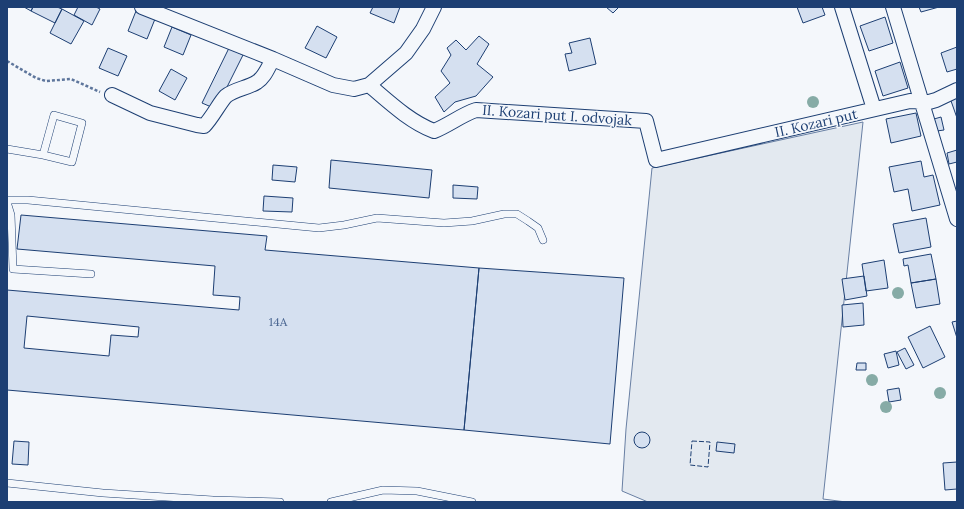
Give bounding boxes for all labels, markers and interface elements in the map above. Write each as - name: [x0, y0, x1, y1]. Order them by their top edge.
- street label: II. Kozari put I. odvojak: [482, 101, 633, 129]
- street label: II. Kozari put: [773, 105, 860, 141]
- house number: 14A: [269, 314, 288, 329]

